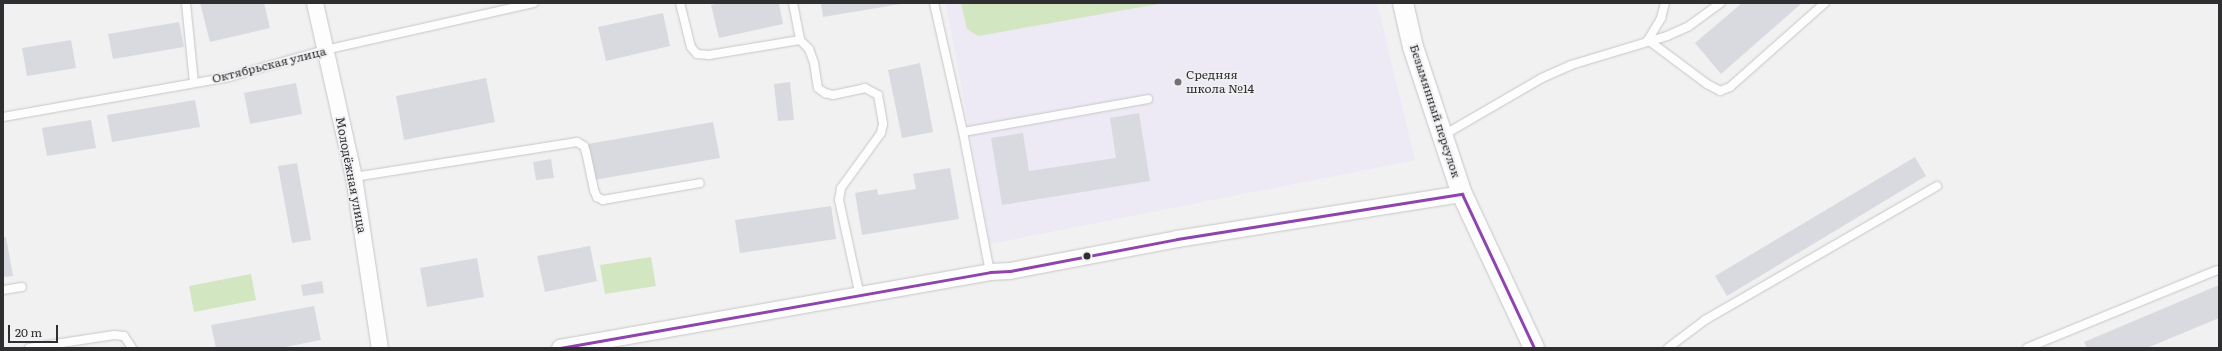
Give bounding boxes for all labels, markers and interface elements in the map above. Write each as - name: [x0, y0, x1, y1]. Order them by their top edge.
- street label: Безымянный переулок: [1407, 43, 1463, 179]
- street label: Октябрьская улица: [211, 44, 327, 86]
- place label: Средняя школа №14: [1186, 68, 1254, 96]
- marker: Средняя школа №14: [1173, 77, 1183, 87]
- street label: Молодёжная улица: [333, 116, 369, 234]
- unlabelled marker: [1082, 251, 1092, 261]
- scale bar: [10, 317, 60, 343]
- text: 20 m: [15, 323, 42, 341]

